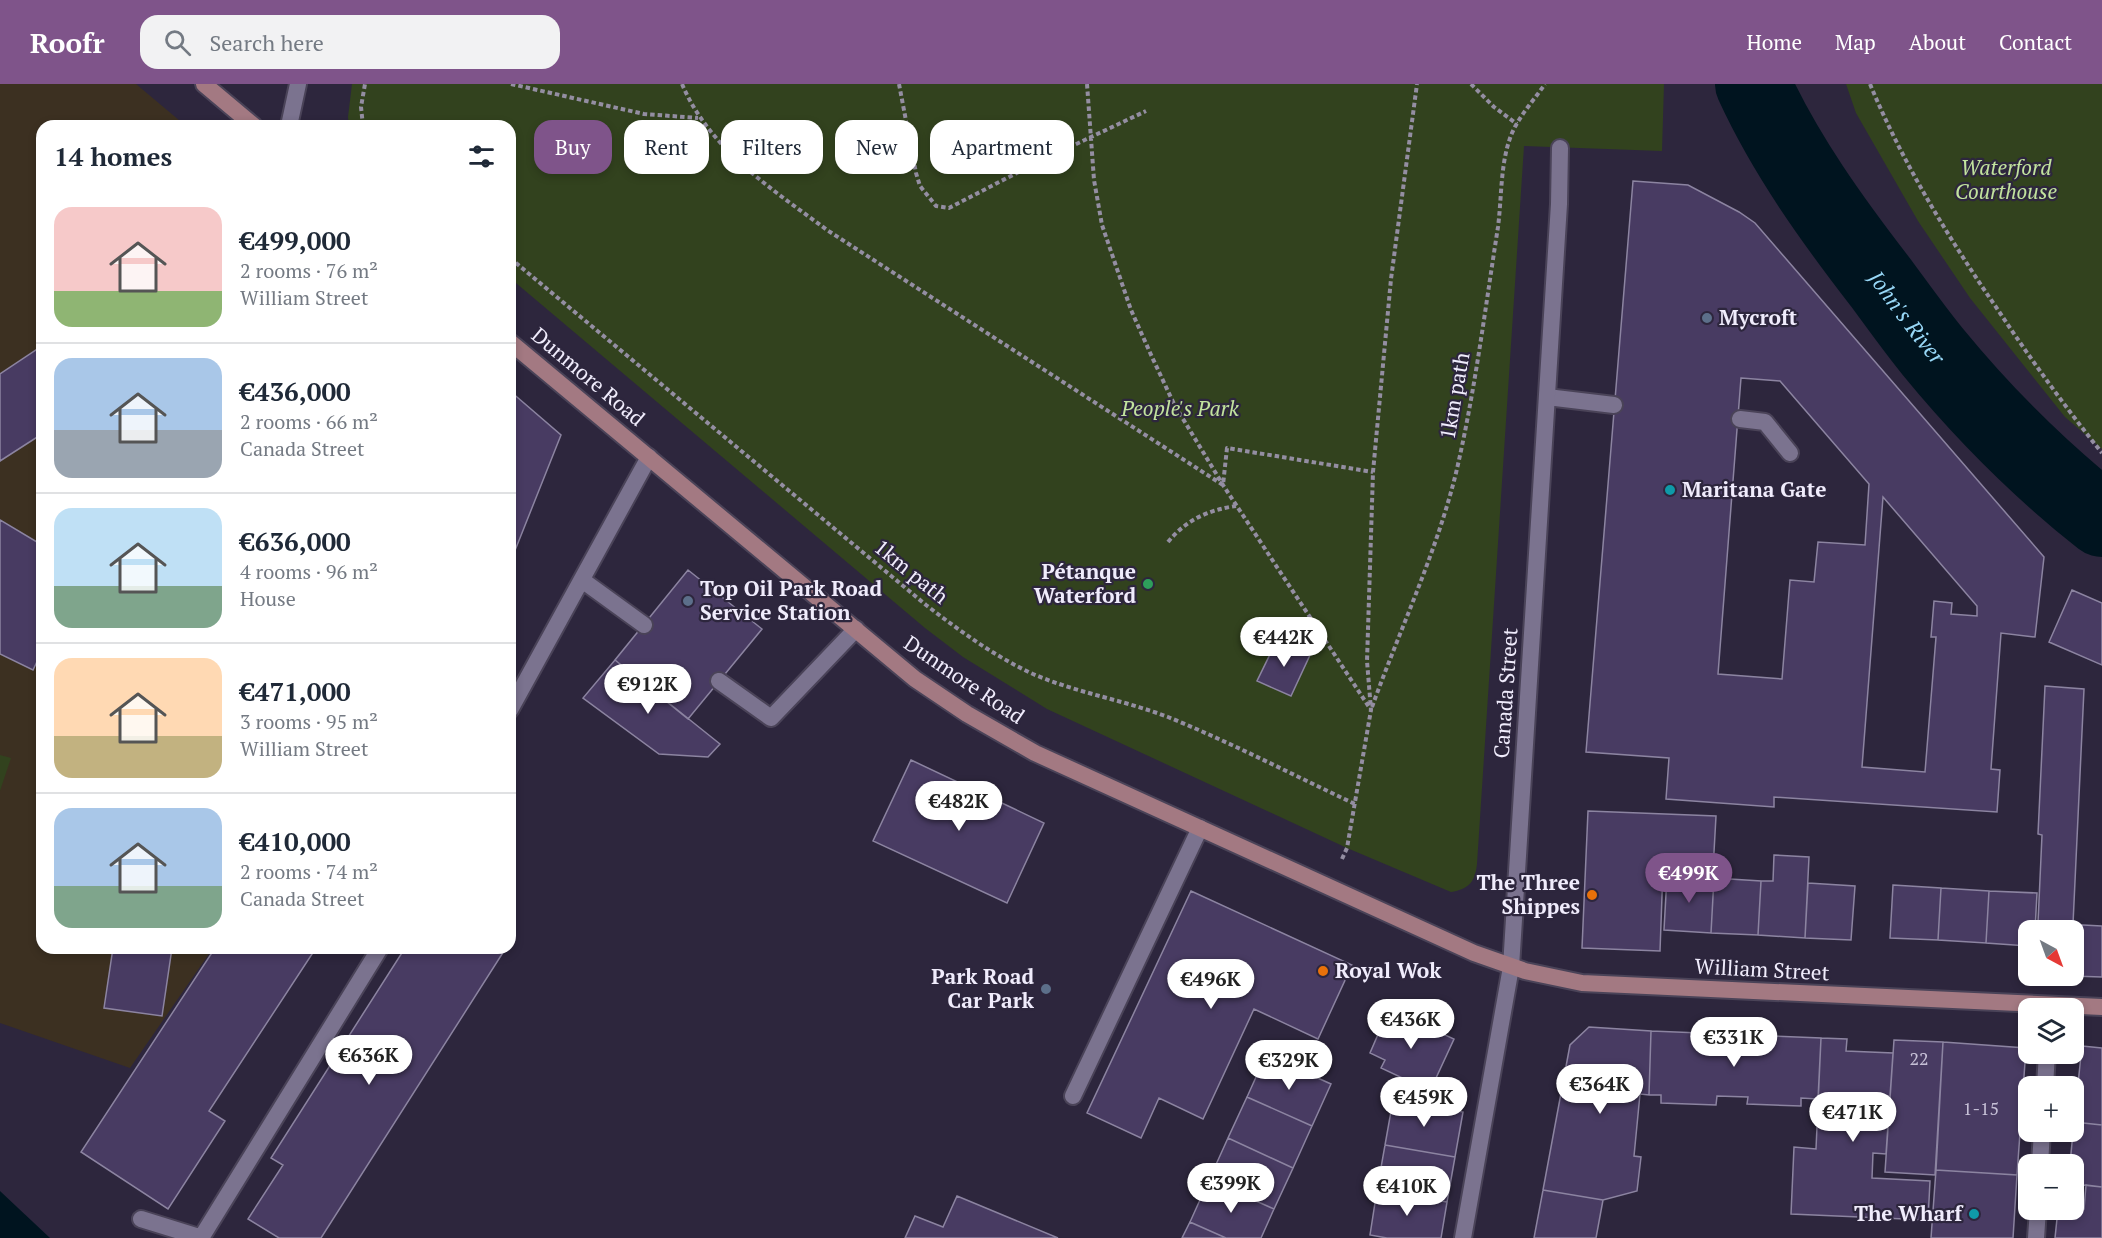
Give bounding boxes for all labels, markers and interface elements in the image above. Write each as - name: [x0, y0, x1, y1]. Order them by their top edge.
- search box: [140, 15, 560, 69]
- text: Roofr: [30, 24, 104, 61]
- icon: search: [161, 26, 194, 59]
- text: Search here: [209, 28, 324, 57]
- text: Home: [1746, 28, 1802, 56]
- text: Map: [1835, 28, 1876, 56]
- text: About: [1909, 28, 1966, 56]
- text: Contact: [1999, 28, 2072, 56]
- chip: Buy: [534, 120, 612, 174]
- chip: Rent: [624, 120, 709, 174]
- chip: Filters: [721, 120, 823, 174]
- chip: New: [835, 120, 918, 174]
- chip: Apartment: [930, 120, 1074, 174]
- text: 14 homes: [54, 139, 172, 173]
- icon: filters: [465, 140, 498, 173]
- park label: Waterford Courthouse: [1955, 153, 2057, 205]
- text: €499,000: [240, 223, 351, 257]
- icon: home: [102, 231, 174, 303]
- text: 2 rooms · 76 m²: [240, 257, 378, 284]
- water label: John's River: [1862, 263, 1953, 371]
- text: William Street: [240, 284, 368, 311]
- place label: Mycroft: [1719, 303, 1798, 331]
- marker: Mycroft: [1700, 311, 1714, 325]
- street label: Dunmore Road: [526, 321, 651, 432]
- street label: 1km path: [1433, 350, 1475, 442]
- text: €436,000: [240, 374, 351, 408]
- icon: home: [102, 382, 174, 454]
- park label: People's Park: [1120, 394, 1240, 422]
- text: 2 rooms · 66 m²: [240, 408, 378, 435]
- text: Canada Street: [240, 435, 364, 462]
- place label: Maritana Gate: [1682, 475, 1826, 503]
- marker: Maritana Gate: [1663, 483, 1677, 497]
- text: €636,000: [240, 524, 351, 558]
- icon: home: [102, 532, 174, 604]
- street label: 1km path: [869, 533, 955, 610]
- place label: Pétanque Waterford: [1034, 557, 1136, 609]
- text: 4 rooms · 96 m²: [240, 558, 378, 585]
- place label: Top Oil Park Road Service Station: [700, 574, 883, 626]
- marker: Pétanque Waterford: [1141, 577, 1155, 591]
- text: House: [240, 585, 296, 612]
- marker: Top Oil Park Road Service Station: [681, 594, 695, 608]
- pin: €442K: [1242, 617, 1326, 668]
- text: €442K: [1254, 623, 1314, 650]
- street label: Canada Street: [1486, 627, 1524, 759]
- street label: Dunmore Road: [899, 628, 1031, 730]
- pin: €912K: [606, 664, 690, 715]
- text: €912K: [618, 670, 678, 697]
- text: €471,000: [240, 674, 351, 708]
- icon: home: [102, 682, 174, 754]
- text: 3 rooms · 95 m²: [240, 708, 378, 735]
- text: William Street: [240, 735, 368, 762]
- pin: €482K: [917, 781, 1001, 832]
- text: €482K: [929, 787, 989, 814]
- text: €410,000: [240, 824, 351, 858]
- icon: home: [102, 832, 174, 904]
- pin: €499K: [1647, 853, 1731, 904]
- text: 2 rooms · 74 m²: [240, 858, 378, 885]
- text: €499K: [1659, 859, 1719, 886]
- place label: The Three Shippes: [1477, 868, 1580, 920]
- text: Canada Street: [240, 885, 364, 912]
- marker: The Three Shippes: [1585, 888, 1599, 902]
- north arrow: [2018, 920, 2084, 986]
- map controls: [2018, 920, 2084, 1220]
- street label: William Street: [1694, 951, 1830, 987]
- place label: Royal Wok: [1335, 956, 1442, 984]
- pin: €496K: [1169, 959, 1253, 1010]
- place label: Park Road Car Park: [931, 962, 1035, 1014]
- marker: Royal Wok: [1316, 964, 1330, 978]
- text: €496K: [1181, 965, 1241, 992]
- marker: Park Road Car Park: [1039, 982, 1053, 996]
- button: layers: [2018, 998, 2084, 1064]
- pin: €436K: [1369, 999, 1453, 1050]
- text: €436K: [1381, 1005, 1441, 1032]
- pin: €331K: [1692, 1017, 1776, 1068]
- text: €331K: [1704, 1023, 1764, 1050]
- pin: €636K: [327, 1035, 411, 1086]
- pin: €329K: [1247, 1040, 1331, 1091]
- text: €636K: [339, 1041, 399, 1068]
- text: €329K: [1259, 1046, 1319, 1073]
- house number: 22: [1909, 1046, 1929, 1070]
- pin: €364K: [1558, 1064, 1642, 1115]
- text: €364K: [1570, 1070, 1630, 1097]
- button: +: [2018, 1076, 2084, 1142]
- pin: €459K: [1382, 1077, 1466, 1128]
- text: €459K: [1394, 1083, 1454, 1110]
- pin: €471K: [1811, 1092, 1895, 1143]
- house number: 1-15: [1963, 1096, 1999, 1120]
- text: €471K: [1823, 1098, 1883, 1125]
- button: −: [2018, 1154, 2084, 1220]
- pin: €399K: [1189, 1163, 1273, 1214]
- pin: €410K: [1365, 1166, 1449, 1217]
- text: €399K: [1201, 1169, 1261, 1196]
- text: €410K: [1377, 1172, 1437, 1199]
- place label: The Wharf: [1854, 1199, 1964, 1227]
- marker: The Wharf: [1967, 1207, 1981, 1221]

